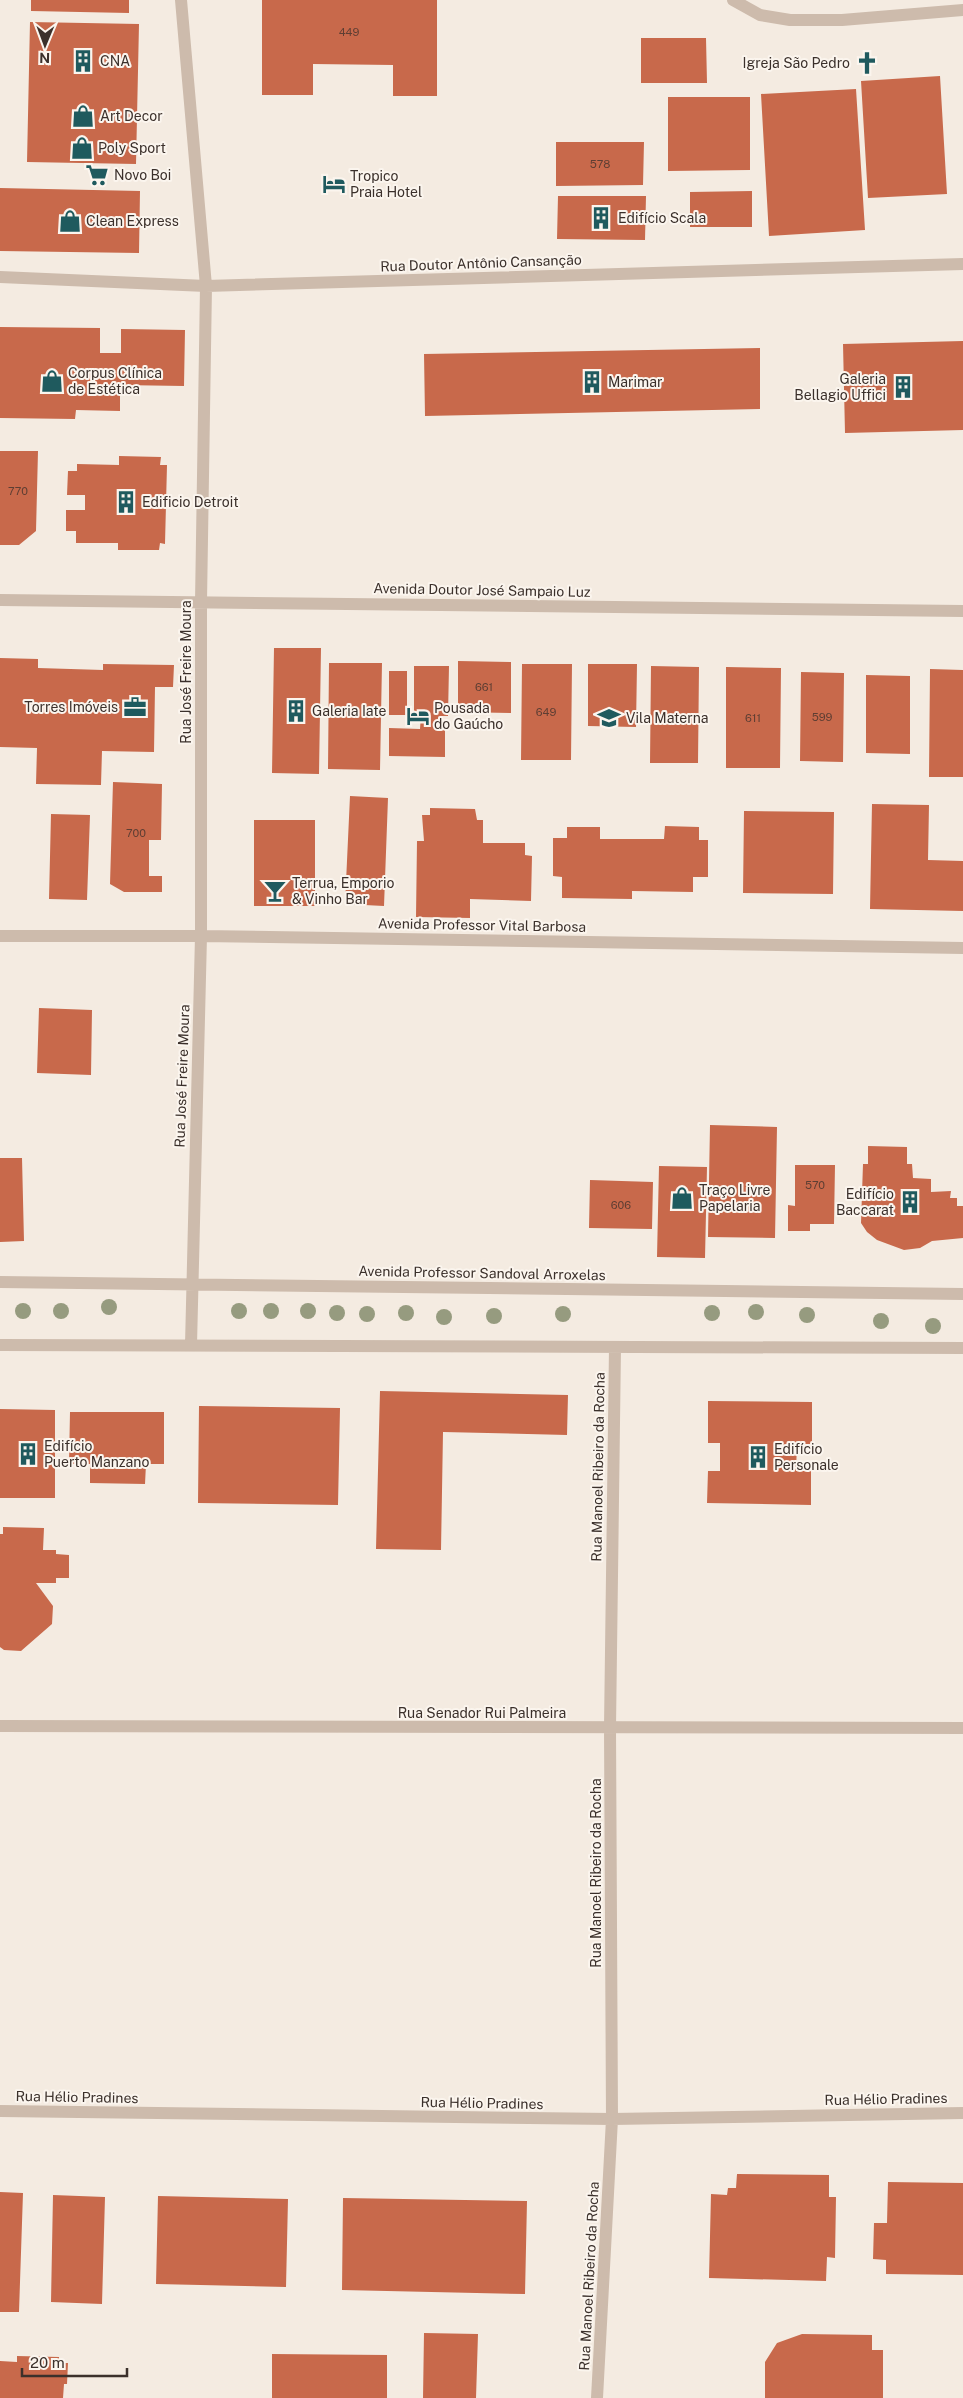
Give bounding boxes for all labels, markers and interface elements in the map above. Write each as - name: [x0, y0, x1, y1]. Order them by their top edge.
- north arrow: [20, 20, 70, 70]
- house number: 449: [339, 26, 359, 38]
- building icon: CNA: [70, 48, 96, 74]
- text: N: [39, 50, 50, 66]
- church icon: Igreja São Pedro: [854, 50, 880, 76]
- place label: CNA: [100, 53, 130, 69]
- place label: Igreja São Pedro: [743, 55, 850, 71]
- shop icon: Art Decor: [70, 103, 96, 129]
- place label: Art Decor: [100, 108, 163, 124]
- shop icon: Poly Sport: [69, 135, 95, 161]
- place label: Poly Sport: [98, 140, 166, 156]
- house number: 578: [590, 158, 610, 170]
- supermarket icon: Novo Boi: [84, 162, 110, 188]
- place label: Novo Boi: [114, 167, 171, 183]
- place label: Tropico Praia Hotel: [350, 168, 422, 200]
- hotel icon: Tropico Praia Hotel: [321, 171, 347, 197]
- building icon: Edifício Scala: [588, 205, 614, 231]
- shop icon: Clean Express: [57, 208, 83, 234]
- place label: Edifício Scala: [618, 210, 706, 226]
- place label: Clean Express: [86, 213, 179, 229]
- street label: Rua Doutor Antônio Cansanção: [380, 251, 582, 275]
- place label: Corpus Clínica de Estética: [68, 365, 162, 397]
- shop icon: Corpus Clínica de Estética: [39, 368, 65, 394]
- building icon: Marimar: [579, 369, 605, 395]
- place label: Galeria Bellagio Uffici: [794, 371, 886, 403]
- place label: Marimar: [608, 374, 662, 390]
- building icon: Galeria Bellagio Uffici: [890, 374, 916, 400]
- house number: 770: [8, 485, 28, 497]
- building icon: Edificio Detroit: [113, 489, 139, 515]
- place label: Edificio Detroit: [142, 494, 239, 510]
- street label: Avenida Doutor José Sampaio Luz: [373, 580, 591, 600]
- street label: Rua José Freire Moura: [178, 600, 194, 744]
- house number: 661: [475, 681, 493, 693]
- office icon: Torres Imóveis: [122, 694, 148, 720]
- building icon: Galeria Iate: [283, 698, 309, 724]
- place label: Torres Imóveis: [24, 699, 118, 715]
- place label: Pousada do Gaúcho: [434, 700, 503, 732]
- place label: Galeria Iate: [312, 703, 387, 719]
- hotel icon: Pousada do Gaúcho: [405, 703, 431, 729]
- school or university icon: Vila Materna: [596, 705, 622, 731]
- house number: 649: [536, 706, 556, 718]
- place label: Vila Materna: [626, 710, 709, 726]
- house number: 599: [812, 711, 832, 723]
- house number: 611: [745, 712, 761, 724]
- house number: 700: [126, 827, 146, 839]
- place label: Terrua, Emporio & Vinho Bar: [292, 875, 395, 907]
- bar icon: Terrua, Emporio & Vinho Bar: [262, 878, 288, 904]
- street label: Avenida Professor Vital Barbosa: [378, 915, 586, 935]
- street label: Rua José Freire Moura: [172, 1004, 192, 1148]
- house number: 570: [805, 1179, 825, 1191]
- place label: Traço Livre Papelaria: [699, 1182, 771, 1214]
- shop icon: Traço Livre Papelaria: [669, 1185, 695, 1211]
- place label: Edifício Baccarat: [836, 1186, 894, 1218]
- building icon: Edifício Baccarat: [897, 1189, 923, 1215]
- house number: 606: [611, 1199, 631, 1211]
- street label: Avenida Professor Sandoval Arroxelas: [358, 1263, 606, 1283]
- street label: Rua Manoel Ribeiro da Rocha: [588, 1372, 608, 1562]
- place label: Edifício Puerto Manzano: [44, 1438, 149, 1470]
- building icon: Edifício Puerto Manzano: [15, 1441, 41, 1467]
- place label: Edifício Personale: [774, 1441, 839, 1473]
- building icon: Edifício Personale: [745, 1444, 771, 1470]
- street label: Rua Senador Rui Palmeira: [398, 1705, 566, 1721]
- street label: Rua Manoel Ribeiro da Rocha: [588, 1778, 604, 1968]
- street label: Rua Hélio Pradines: [15, 2088, 139, 2106]
- street label: Rua Hélio Pradines: [824, 2090, 948, 2108]
- street label: Rua Hélio Pradines: [420, 2094, 544, 2112]
- street label: Rua Manoel Ribeiro da Rocha: [576, 2181, 602, 2371]
- scale bar: [22, 2346, 128, 2378]
- text: 20 m: [30, 2354, 65, 2371]

